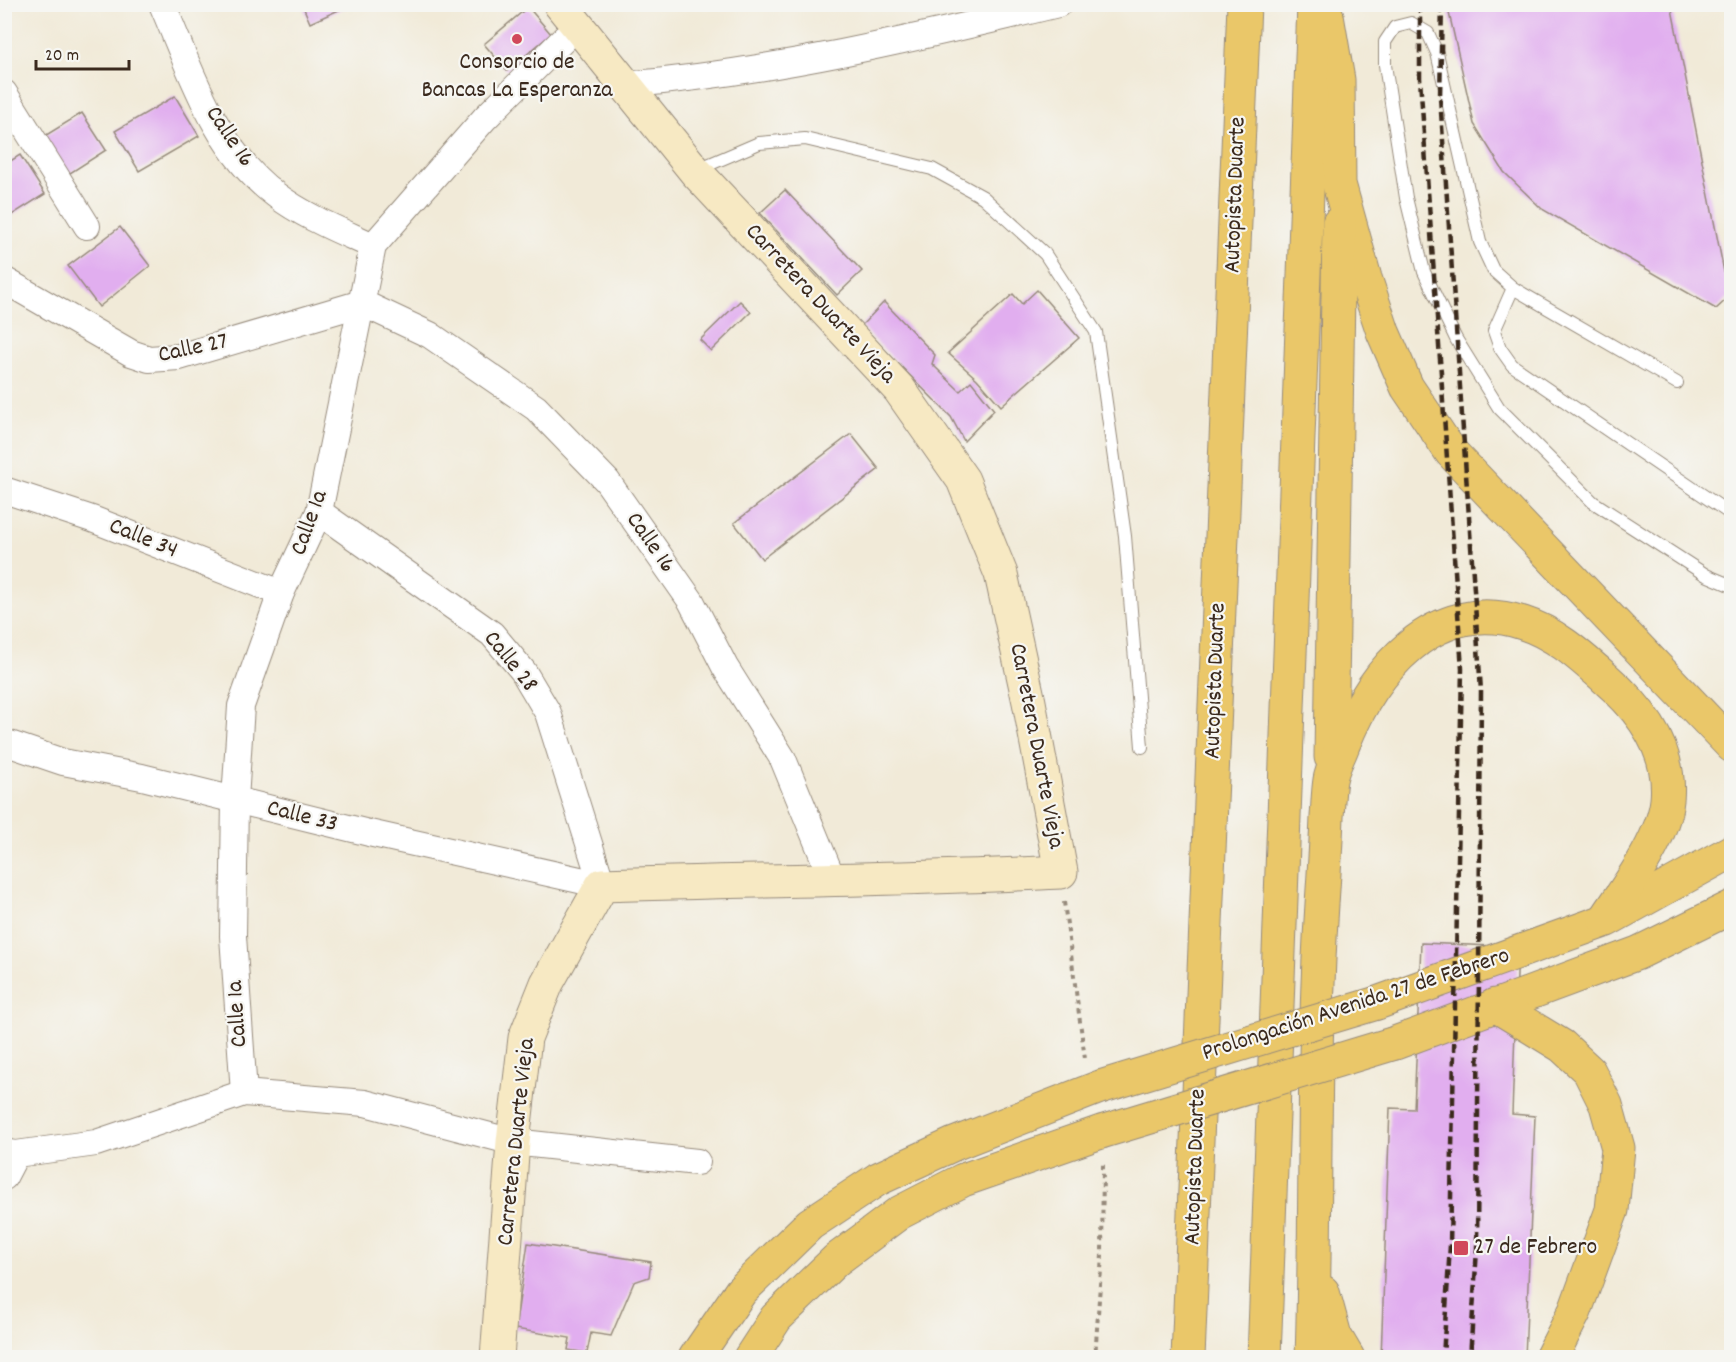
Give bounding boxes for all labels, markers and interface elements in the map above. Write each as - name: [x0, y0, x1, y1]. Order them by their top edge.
- marker: Consorcio de Bancas La Esperanza: [510, 32, 524, 46]
- scale bar: [36, 33, 129, 71]
- text: 20 m: [45, 44, 79, 69]
- place label: Consorcio de Bancas La Esperanza: [421, 46, 613, 108]
- street label: Calle 16: [196, 99, 262, 175]
- street label: Autopista Duarte: [1216, 116, 1256, 274]
- street label: Carretera Duarte Vieja: [737, 216, 904, 392]
- street label: Calle 27: [155, 325, 231, 373]
- street label: Calle 1a: [283, 485, 338, 560]
- street label: Calle 16: [617, 506, 683, 580]
- street label: Calle 34: [104, 510, 182, 568]
- street label: Autopista Duarte: [1196, 602, 1236, 760]
- street label: Calle 28: [475, 624, 545, 700]
- street label: Carretera Duarte Vieja: [999, 640, 1073, 852]
- street label: Calle 33: [263, 792, 341, 842]
- street label: Prolongación Avenida 27 de Febrero: [1198, 939, 1514, 1071]
- street label: Calle 1a: [219, 979, 257, 1049]
- street label: Carretera Duarte Vieja: [489, 1036, 545, 1247]
- street label: Autopista Duarte: [1176, 1088, 1216, 1246]
- place label: 27 de Febrero: [1474, 1231, 1597, 1265]
- marker: 27 de Febrero: [1452, 1239, 1470, 1257]

